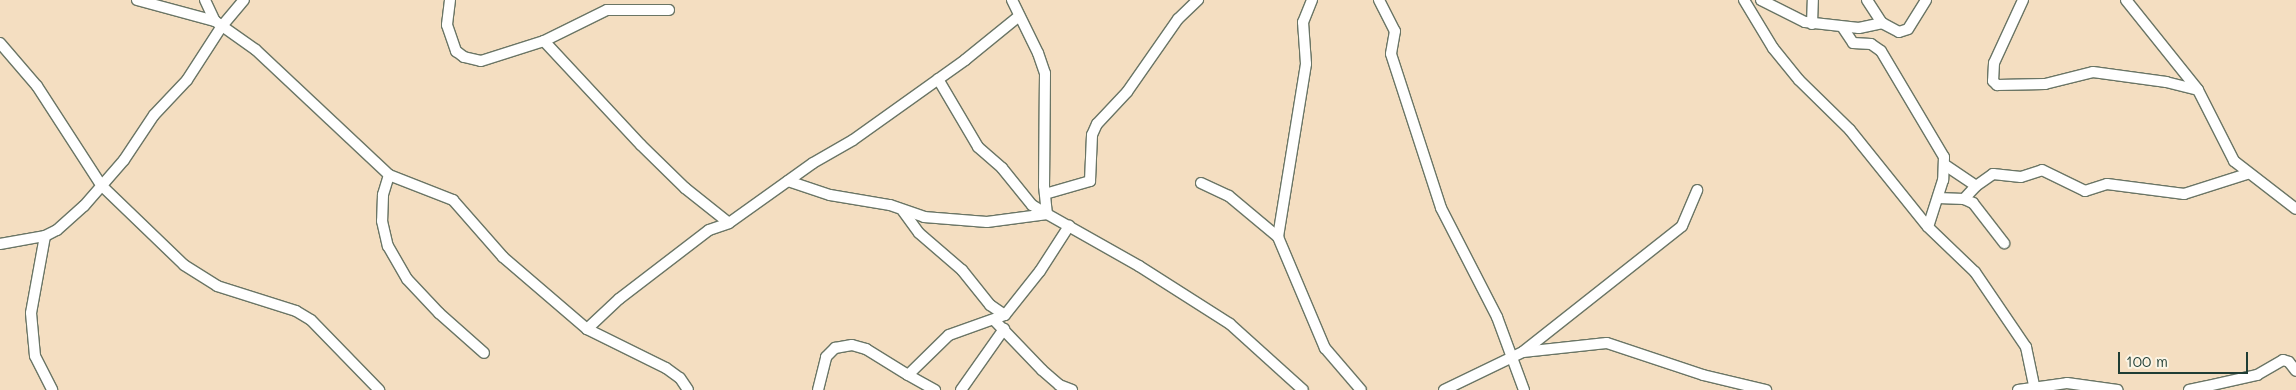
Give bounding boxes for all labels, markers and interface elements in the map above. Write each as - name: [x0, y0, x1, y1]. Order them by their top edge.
- scale bar: [2121, 342, 2251, 374]
- text: 100 m: [2126, 351, 2168, 371]

